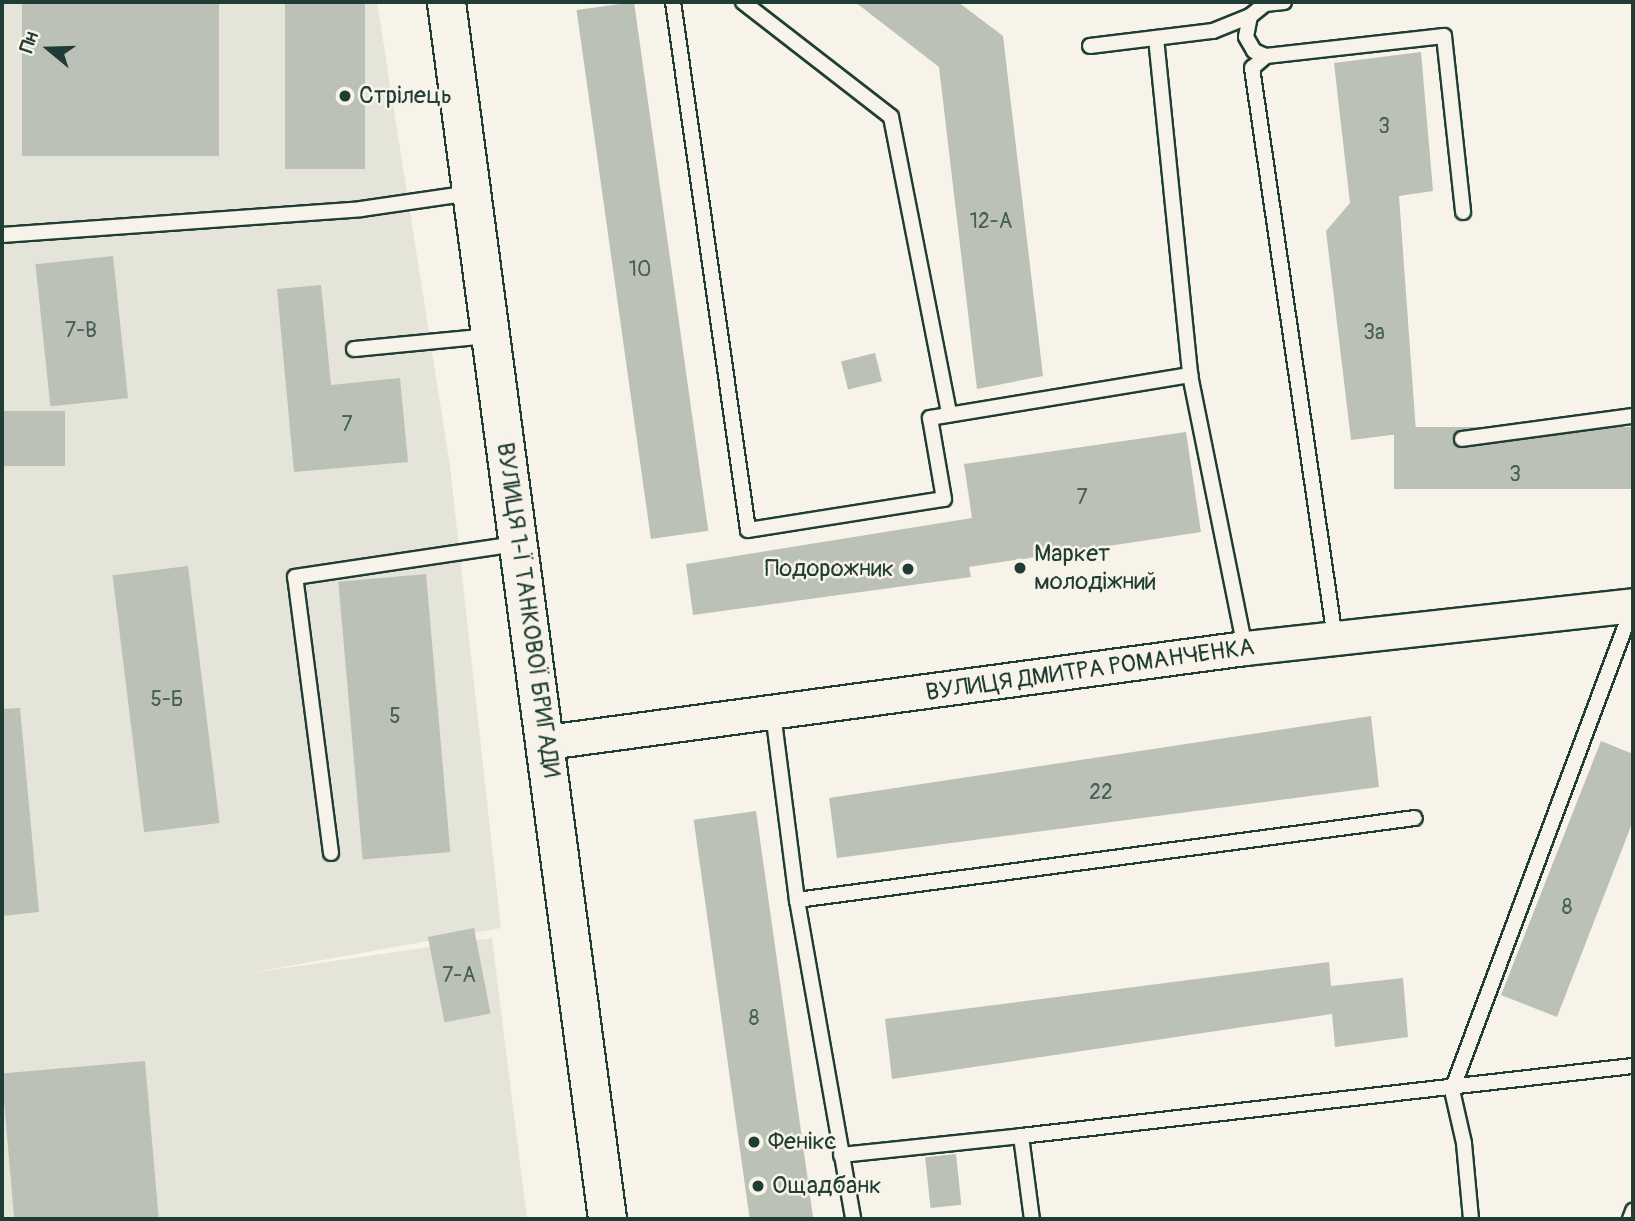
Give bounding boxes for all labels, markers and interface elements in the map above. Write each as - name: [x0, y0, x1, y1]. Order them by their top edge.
- north arrow: [14, 14, 84, 84]
- text: Пн: [14, 28, 44, 56]
- place label: Стрілець: [359, 82, 452, 110]
- marker: Стрілець: [337, 88, 353, 104]
- house number: 3: [1378, 114, 1390, 140]
- house number: 12-А: [970, 209, 1012, 235]
- house number: 10: [629, 257, 651, 283]
- house number: 7-В: [65, 318, 97, 344]
- house number: 3а: [1363, 320, 1385, 346]
- house number: 7: [341, 412, 353, 438]
- street label: ВУЛИЦЯ 1-Ї ТАНКОВОЇ БРИГАДИ: [490, 441, 566, 779]
- house number: 3: [1509, 462, 1521, 488]
- house number: 7: [1076, 485, 1088, 511]
- place label: Маркет молодіжний: [1034, 540, 1156, 596]
- place label: Подорожник: [765, 555, 894, 583]
- marker: Маркет молодіжний: [1012, 560, 1028, 576]
- marker: Подорожник: [900, 561, 916, 577]
- street label: ВУЛИЦЯ ДМИТРА РОМАНЧЕНКА: [924, 633, 1256, 707]
- house number: 5-Б: [151, 687, 183, 713]
- house number: 5: [389, 704, 401, 730]
- house number: 22: [1089, 780, 1113, 806]
- house number: 8: [1562, 895, 1572, 921]
- house number: 7-А: [442, 963, 476, 989]
- house number: 8: [749, 1006, 759, 1032]
- place label: Фенікс: [768, 1128, 837, 1156]
- marker: Фенікс: [746, 1134, 762, 1150]
- place label: Ощадбанк: [772, 1172, 881, 1200]
- marker: Ощадбанк: [750, 1178, 766, 1194]

